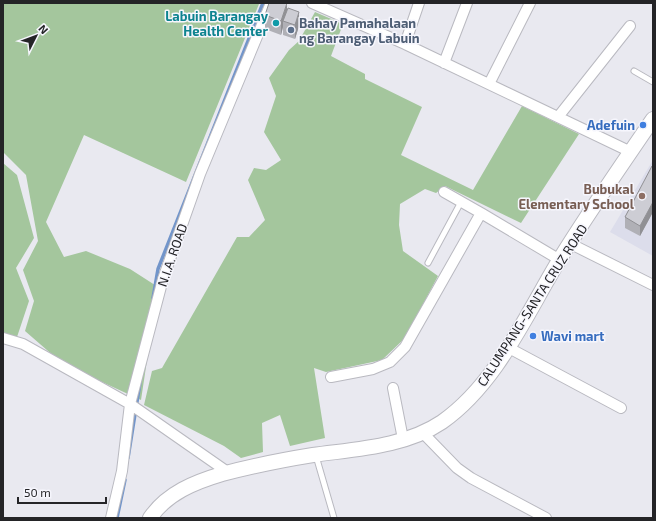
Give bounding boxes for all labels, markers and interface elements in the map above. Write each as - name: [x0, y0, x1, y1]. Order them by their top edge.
- place label: Labuin Barangay Health Center: [165, 8, 269, 39]
- place label: Bahay Pamahalaan ng Barangay Labuin: [299, 15, 420, 46]
- north arrow: [16, 16, 56, 56]
- marker: Labuin Barangay Health Center: [271, 18, 281, 28]
- text: N: [36, 22, 51, 36]
- marker: Bahay Pamahalaan ng Barangay Labuin: [286, 25, 296, 35]
- place label: Adefuin: [587, 117, 635, 133]
- marker: Adefuin: [638, 120, 648, 130]
- place label: Bubukal Elementary School: [518, 181, 635, 212]
- marker: Bubukal Elementary School: [637, 191, 647, 201]
- street label: N.I.A. ROAD: [154, 221, 190, 289]
- street label: CALUMPANG-SANTA CRUZ ROAD: [474, 221, 590, 389]
- place label: Wavi mart: [541, 328, 605, 344]
- marker: Wavi mart: [528, 331, 538, 341]
- scale bar: [18, 479, 106, 505]
- text: 50 m: [24, 485, 51, 499]

